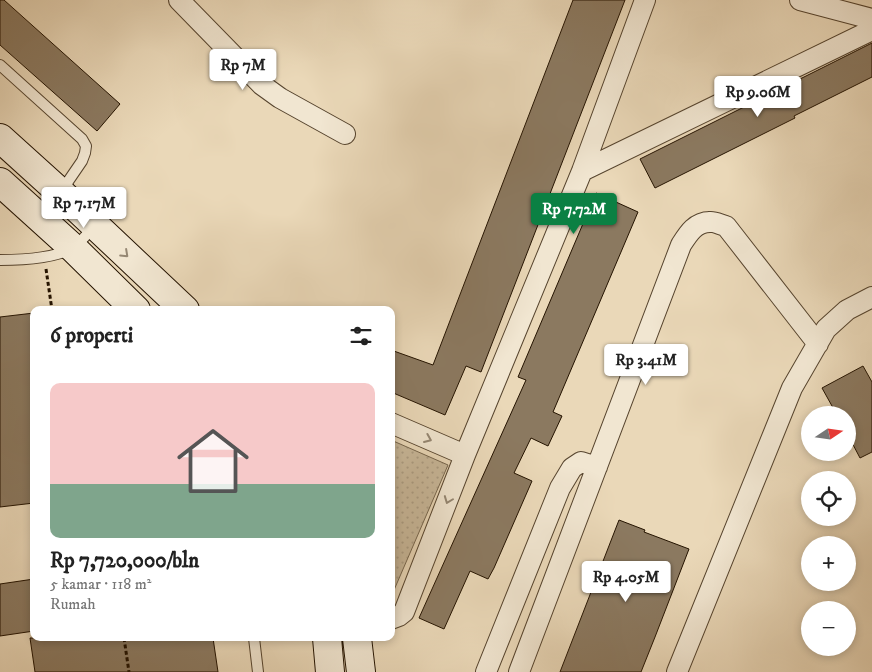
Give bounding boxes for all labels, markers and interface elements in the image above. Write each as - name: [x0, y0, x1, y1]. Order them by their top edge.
- pin: Rp 7M: [208, 48, 278, 91]
- text: Rp 7M: [220, 55, 266, 75]
- pin: Rp 9.06M: [706, 76, 810, 118]
- text: Rp 9.06M: [725, 82, 791, 102]
- pin: Rp 7.17M: [32, 186, 136, 229]
- pin: Rp 7.72M: [522, 192, 626, 235]
- text: Rp 7.17M: [52, 193, 116, 213]
- text: Rp 7.72M: [542, 199, 606, 219]
- one-way arrow: [120, 248, 129, 257]
- icon: filters: [347, 322, 375, 350]
- text: 6 properti: [50, 323, 133, 349]
- pin: Rp 3.41M: [594, 344, 698, 386]
- text: Rp 3.41M: [615, 350, 677, 370]
- north arrow: [801, 406, 856, 461]
- map controls: [801, 406, 856, 656]
- icon: home: [168, 416, 258, 506]
- one-way arrow: [423, 432, 432, 443]
- button: locate: [801, 471, 856, 526]
- one-way arrow: [443, 495, 454, 504]
- button: +: [801, 536, 856, 591]
- text: Rp 7,720,000/bln: [50, 548, 199, 574]
- pin: Rp 4.05M: [574, 560, 678, 603]
- text: Rp 4.05M: [593, 567, 659, 587]
- text: 5 kamar · 118 m²: [50, 574, 152, 594]
- text: Rumah: [50, 594, 96, 614]
- button: −: [801, 601, 856, 656]

